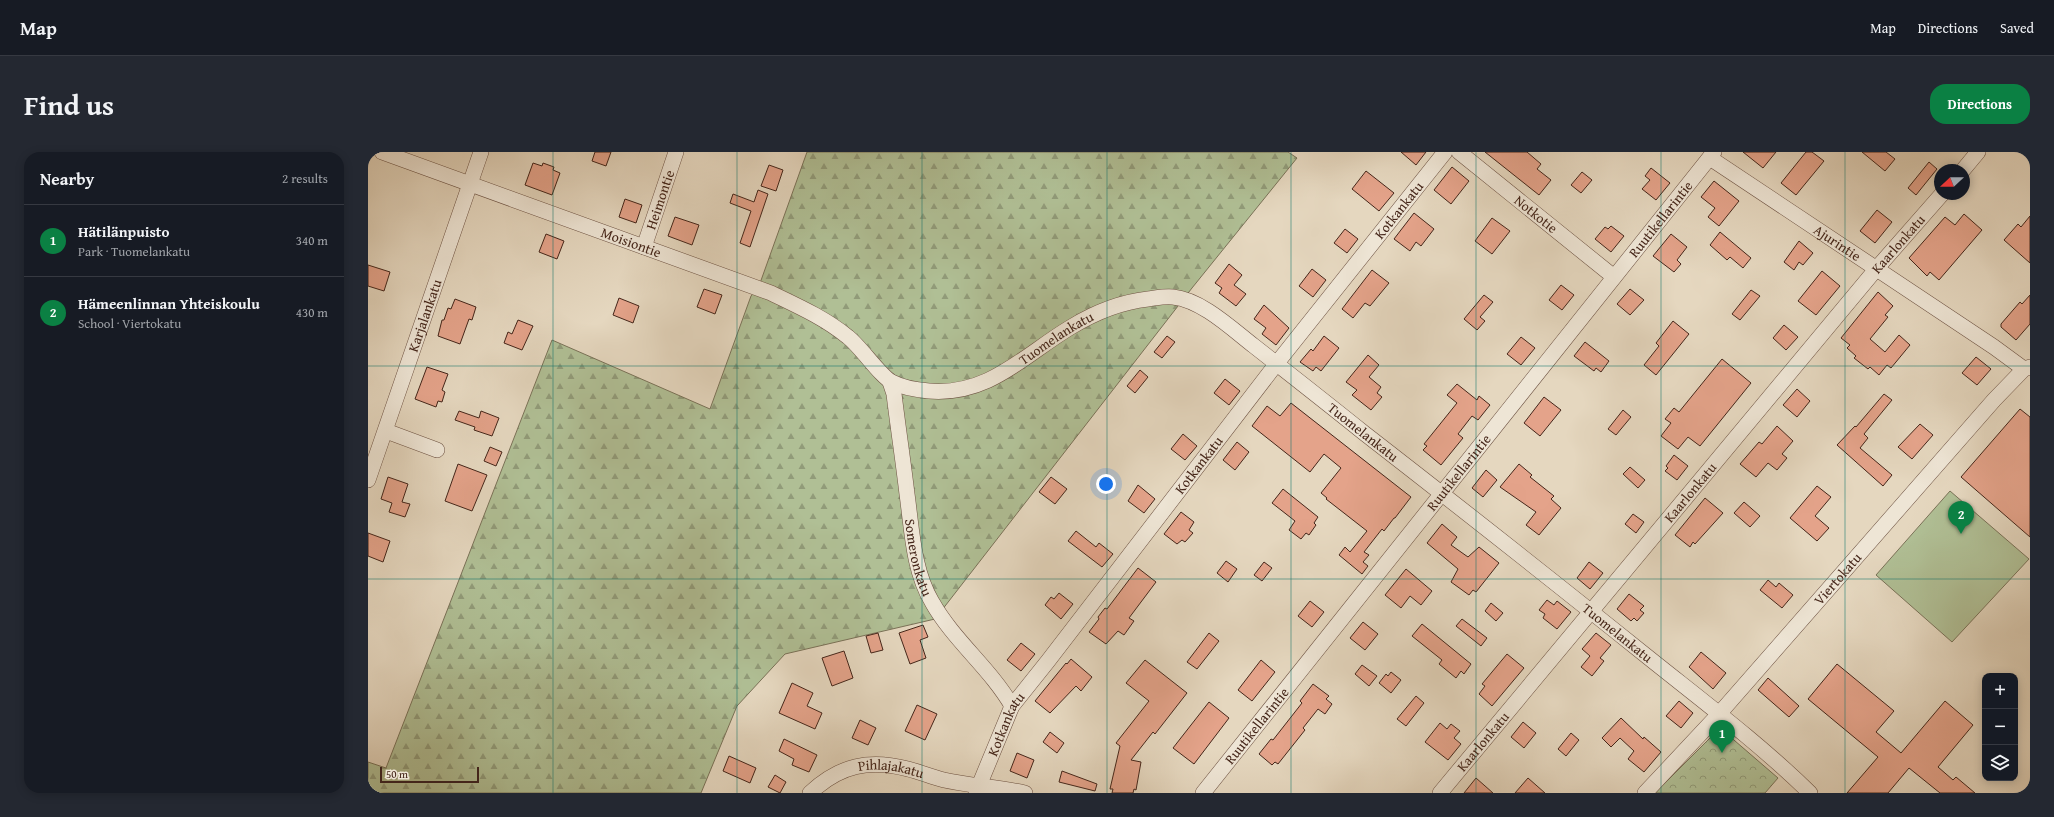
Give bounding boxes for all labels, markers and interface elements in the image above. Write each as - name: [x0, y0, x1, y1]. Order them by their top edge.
- text: Map: [20, 14, 57, 42]
- text: Map: [1870, 18, 1896, 38]
- text: Directions: [1918, 18, 1978, 38]
- text: Saved: [2000, 18, 2034, 38]
- text: Find us: [24, 84, 114, 125]
- button: Directions: [1930, 84, 2030, 124]
- north arrow: [1934, 164, 1970, 200]
- text: Nearby: [40, 166, 94, 191]
- street label: Heimontie: [641, 167, 679, 232]
- text: 2 results: [282, 169, 328, 188]
- street label: Ruutikellarintie: [1624, 176, 1698, 262]
- street label: Kotkankatu: [1370, 177, 1428, 243]
- street label: Notkotie: [1510, 190, 1562, 238]
- street label: Kaarlonkatu: [1867, 210, 1930, 278]
- street label: Ajurintie: [1810, 220, 1865, 266]
- text: Hätilänpuisto: [78, 221, 170, 242]
- street label: Moisiontie: [598, 222, 664, 263]
- text: 1: [50, 231, 56, 250]
- text: 340 m: [296, 231, 328, 250]
- text: Park · Tuomelankatu: [78, 242, 190, 261]
- street label: Karjalankatu: [403, 276, 447, 355]
- text: Hämeenlinnan Yhteiskoulu: [78, 293, 260, 314]
- text: 2: [50, 303, 56, 322]
- text: 430 m: [296, 303, 328, 322]
- street label: Tuomelankatu: [1015, 306, 1097, 370]
- text: School · Viertokatu: [78, 314, 181, 333]
- street label: Tuomelankatu: [1324, 398, 1403, 467]
- street label: Ruutikellarintie: [1422, 429, 1496, 515]
- street label: Kotkankatu: [1170, 431, 1228, 498]
- street label: Kaarlonkatu: [1659, 458, 1721, 527]
- your location: [1096, 474, 1116, 494]
- pin: 2: [1948, 501, 1974, 534]
- street label: Someronkatu: [900, 518, 937, 600]
- street label: Viertokatu: [1809, 548, 1866, 609]
- street label: Tuomelankatu: [1578, 598, 1657, 667]
- map controls: [1982, 673, 2018, 781]
- button: +: [1982, 673, 2018, 709]
- street label: Ruutikellarintie: [1220, 683, 1294, 768]
- street label: Kotkankatu: [982, 688, 1029, 759]
- street label: Kaarlonkatu: [1452, 707, 1514, 776]
- button: −: [1982, 709, 2018, 745]
- pin: 1: [1709, 720, 1735, 753]
- button: layers: [1982, 745, 2018, 781]
- street label: Pihlajakatu: [856, 754, 927, 783]
- scale bar: [380, 765, 479, 784]
- text: 50 m: [386, 766, 408, 782]

